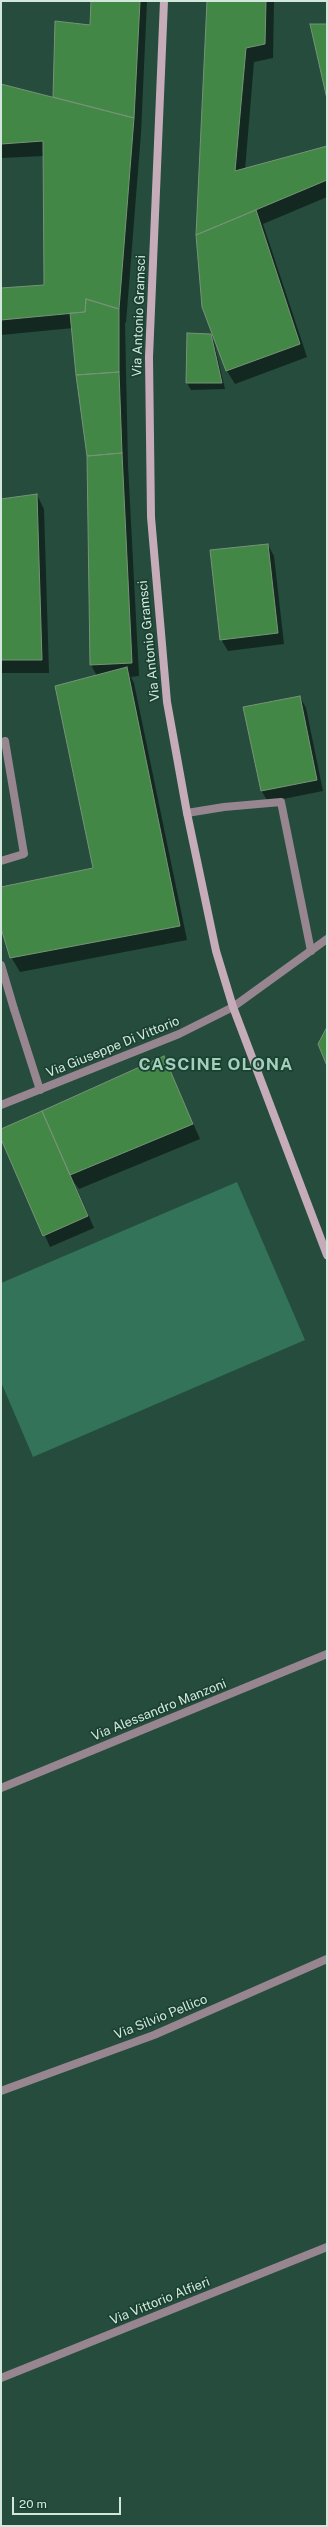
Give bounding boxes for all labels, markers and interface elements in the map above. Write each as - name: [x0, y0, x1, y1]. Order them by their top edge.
- street label: Via Antonio Gramsci: [129, 255, 149, 377]
- street label: Via Antonio Gramsci: [135, 580, 163, 702]
- street label: Via Giuseppe Di Vittorio: [44, 1013, 182, 1081]
- district label: CASCINE OLONA: [139, 1055, 293, 1075]
- street label: Via Alessandro Manzoni: [89, 1676, 229, 1744]
- street label: Via Silvio Pellico: [112, 1991, 210, 2043]
- street label: Via Vittorio Alfieri: [108, 2274, 212, 2328]
- scale bar: [14, 2489, 123, 2515]
- text: 20 m: [19, 2497, 47, 2511]

